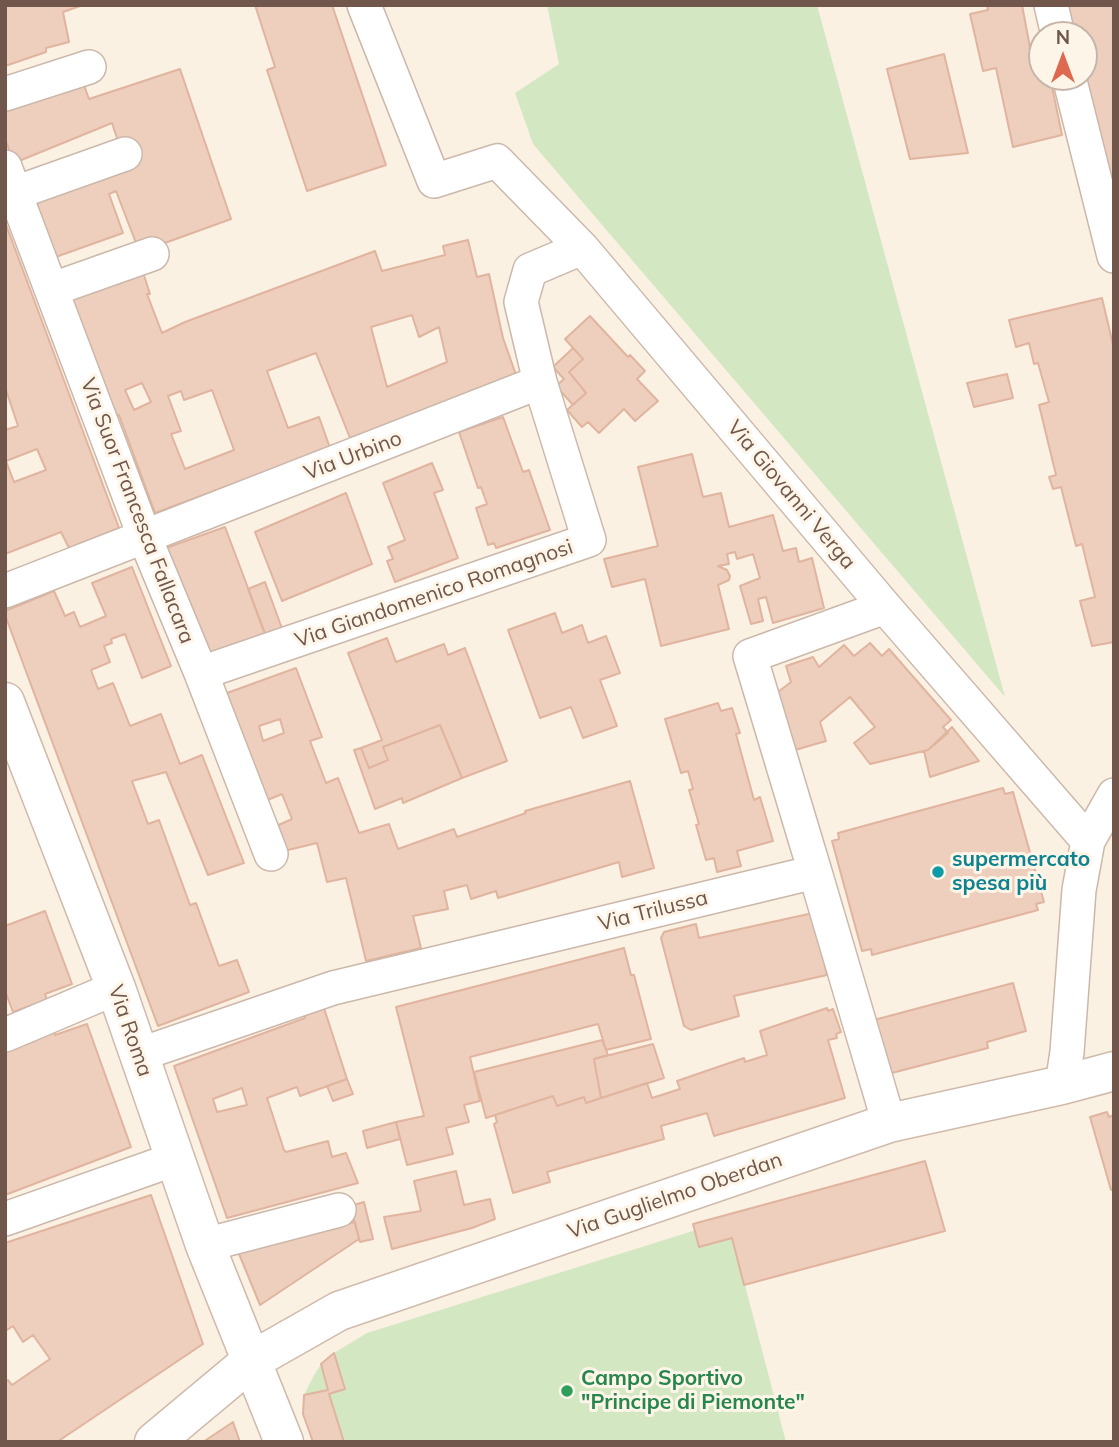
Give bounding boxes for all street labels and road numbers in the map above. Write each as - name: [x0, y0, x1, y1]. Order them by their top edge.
- street label: Via Suor Francesca Fallacara: [75, 375, 199, 647]
- street label: Via Giovanni Verga: [722, 416, 860, 574]
- street label: Via Urbino: [301, 426, 405, 486]
- street label: Via Giandomenico Romagnosi: [292, 535, 576, 653]
- street label: Via Trilussa: [596, 885, 710, 937]
- street label: Via Roma: [103, 982, 157, 1080]
- street label: Via Guglielmo Oberdan: [564, 1147, 786, 1245]

